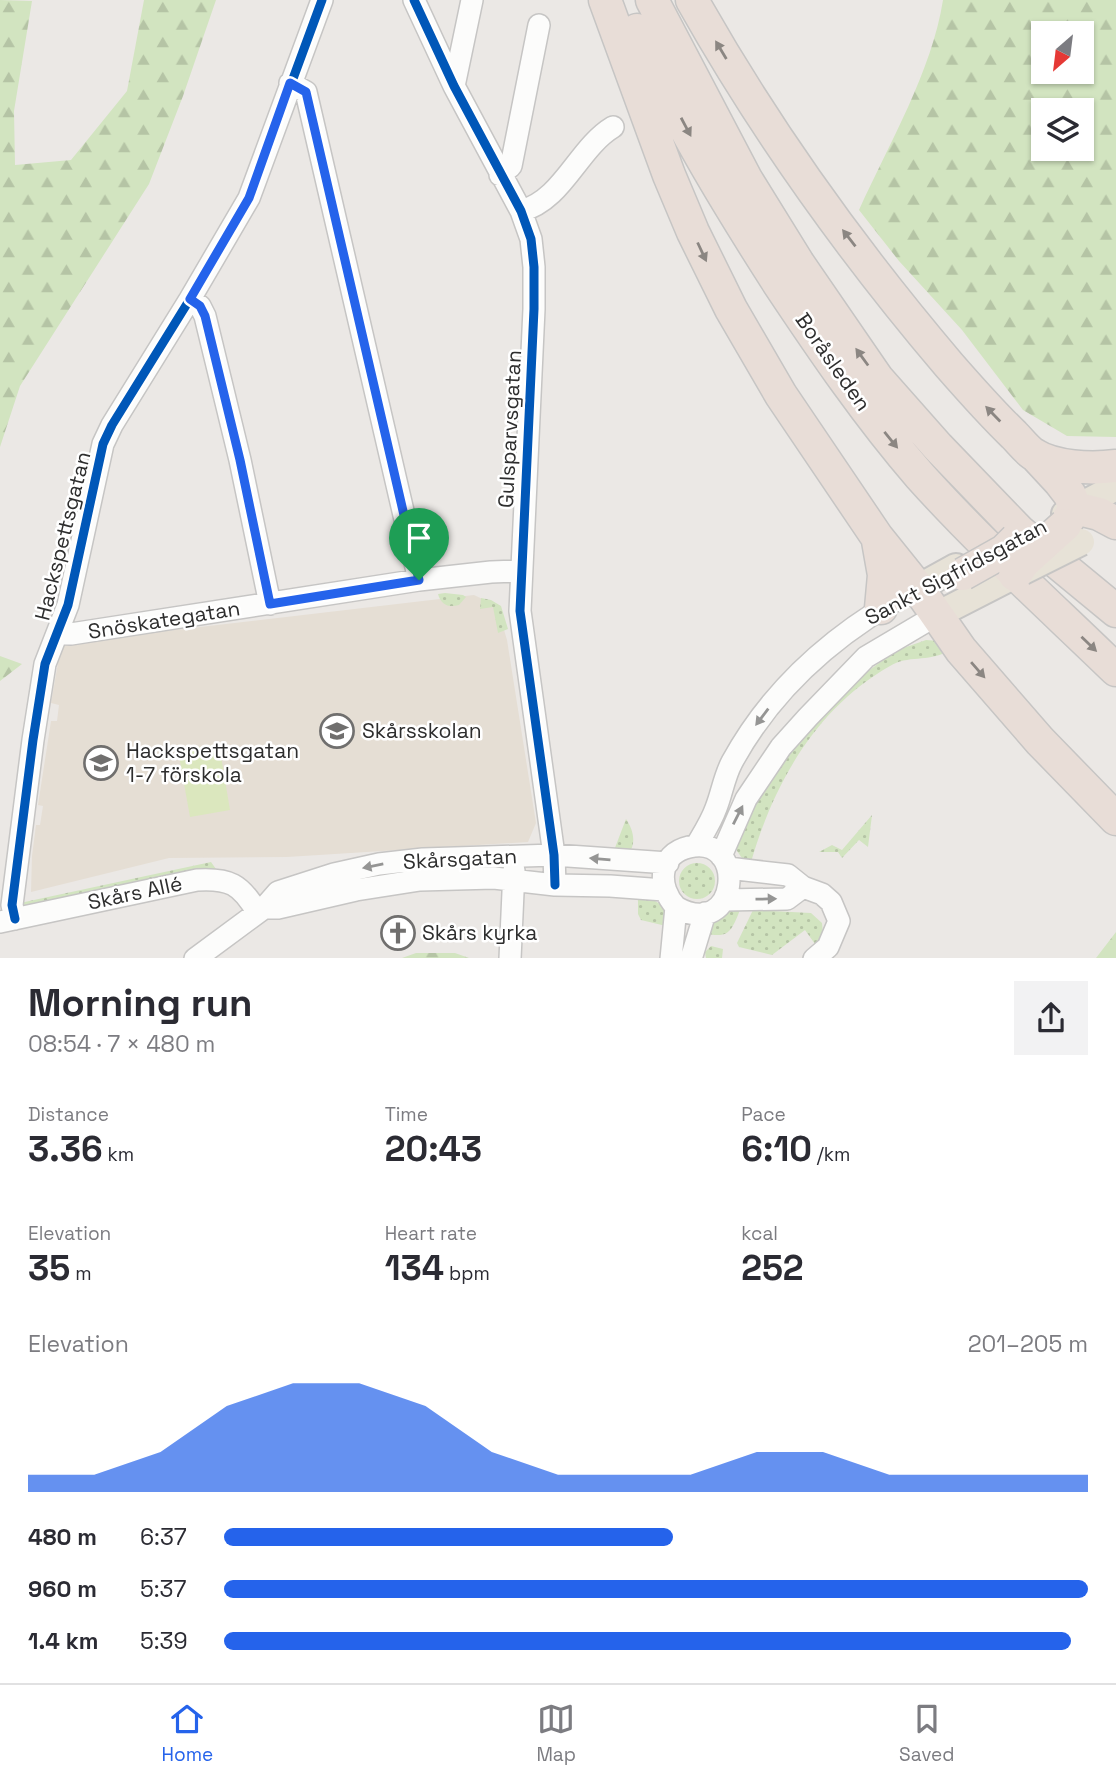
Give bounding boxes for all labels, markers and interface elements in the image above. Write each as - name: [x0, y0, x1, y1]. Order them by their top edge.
- north arrow: [1031, 21, 1094, 84]
- map controls: [1031, 21, 1094, 161]
- one-way arrow: [714, 41, 727, 60]
- button: layers: [1031, 98, 1094, 161]
- one-way arrow: [680, 117, 692, 137]
- one-way arrow: [841, 230, 856, 248]
- one-way arrow: [696, 242, 708, 262]
- street label: Boråsleden: [790, 307, 877, 416]
- one-way arrow: [856, 348, 870, 366]
- street label: Gulsparvsgatan: [492, 349, 527, 509]
- one-way arrow: [985, 406, 1001, 423]
- one-way arrow: [883, 431, 899, 449]
- street label: Hackspettsgatan: [28, 449, 97, 623]
- pin: [389, 508, 449, 580]
- street label: Sankt Sigfridsgatan: [860, 512, 1051, 631]
- icon: arrive: [400, 519, 438, 557]
- street label: Snöskategatan: [86, 594, 242, 645]
- one-way arrow: [1081, 635, 1098, 652]
- one-way arrow: [970, 661, 985, 678]
- one-way arrow: [755, 708, 769, 726]
- school or university icon: Skårsskolan: [318, 712, 356, 750]
- place label: Skårsskolan: [362, 717, 482, 744]
- place label: Hackspettsgatan 1-7 förskola: [126, 737, 299, 788]
- school or university icon: Hackspettsgatan 1-7 förskola: [82, 744, 120, 782]
- one-way arrow: [732, 805, 743, 825]
- street label: Skårsgatan: [402, 842, 518, 875]
- one-way arrow: [589, 853, 611, 864]
- one-way arrow: [362, 860, 384, 871]
- street label: Skårs Allé: [85, 869, 185, 916]
- one-way arrow: [755, 894, 777, 905]
- church icon: Skårs kyrka: [379, 914, 417, 952]
- place label: Skårs kyrka: [422, 919, 537, 946]
- text: Morning run: [28, 979, 253, 1027]
- button: share: [1014, 981, 1088, 1055]
- text: 08:54 · 7 × 480 m: [28, 1029, 215, 1059]
- text: Distance: [28, 1102, 109, 1127]
- text: Time: [385, 1102, 428, 1127]
- text: Pace: [741, 1102, 786, 1127]
- text: 3.36: [28, 1127, 103, 1171]
- text: 20:43: [385, 1127, 482, 1171]
- text: 6:10: [741, 1127, 812, 1171]
- text: km: [103, 1142, 134, 1167]
- text: /km: [812, 1142, 850, 1167]
- text: Elevation: [28, 1221, 111, 1246]
- text: Heart rate: [385, 1221, 477, 1246]
- text: kcal: [741, 1221, 778, 1246]
- text: 35: [28, 1246, 70, 1290]
- text: 134: [385, 1246, 444, 1290]
- text: 252: [741, 1246, 804, 1290]
- text: m: [70, 1261, 92, 1286]
- text: bpm: [444, 1261, 490, 1286]
- text: Elevation: [28, 1329, 129, 1359]
- text: 201–205 m: [968, 1329, 1088, 1359]
- text: 480 m: [28, 1522, 97, 1552]
- text: 6:37: [140, 1522, 187, 1552]
- text: 960 m: [28, 1574, 97, 1604]
- text: 5:37: [140, 1574, 186, 1604]
- text: 1.4 km: [28, 1626, 98, 1656]
- text: 5:39: [140, 1626, 188, 1656]
- tab: Home: [162, 1700, 213, 1767]
- tab: Map: [536, 1700, 576, 1767]
- tab: Saved: [899, 1700, 954, 1767]

